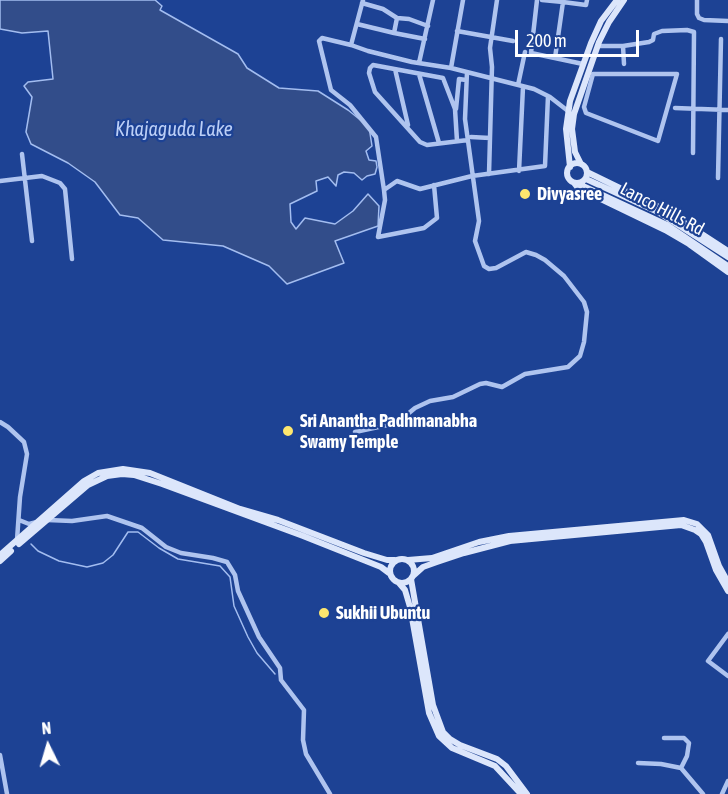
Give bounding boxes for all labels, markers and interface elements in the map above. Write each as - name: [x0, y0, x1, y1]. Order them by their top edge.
- scale bar: [518, 18, 642, 56]
- text: 200 m: [526, 30, 567, 51]
- water label: Khajaguda Lake: [115, 118, 233, 142]
- street label: Lanco Hills Rd: [616, 178, 708, 240]
- place label: Divyasree: [537, 183, 602, 205]
- marker: Divyasree: [518, 187, 532, 201]
- place label: Sri Anantha Padhmanabha Swamy Temple: [300, 410, 477, 452]
- marker: Sri Anantha Padhmanabha Swamy Temple: [281, 424, 295, 438]
- place label: Sukhii Ubuntu: [336, 602, 430, 624]
- marker: Sukhii Ubuntu: [317, 606, 331, 620]
- north arrow: [18, 716, 78, 776]
- text: N: [41, 719, 52, 737]

